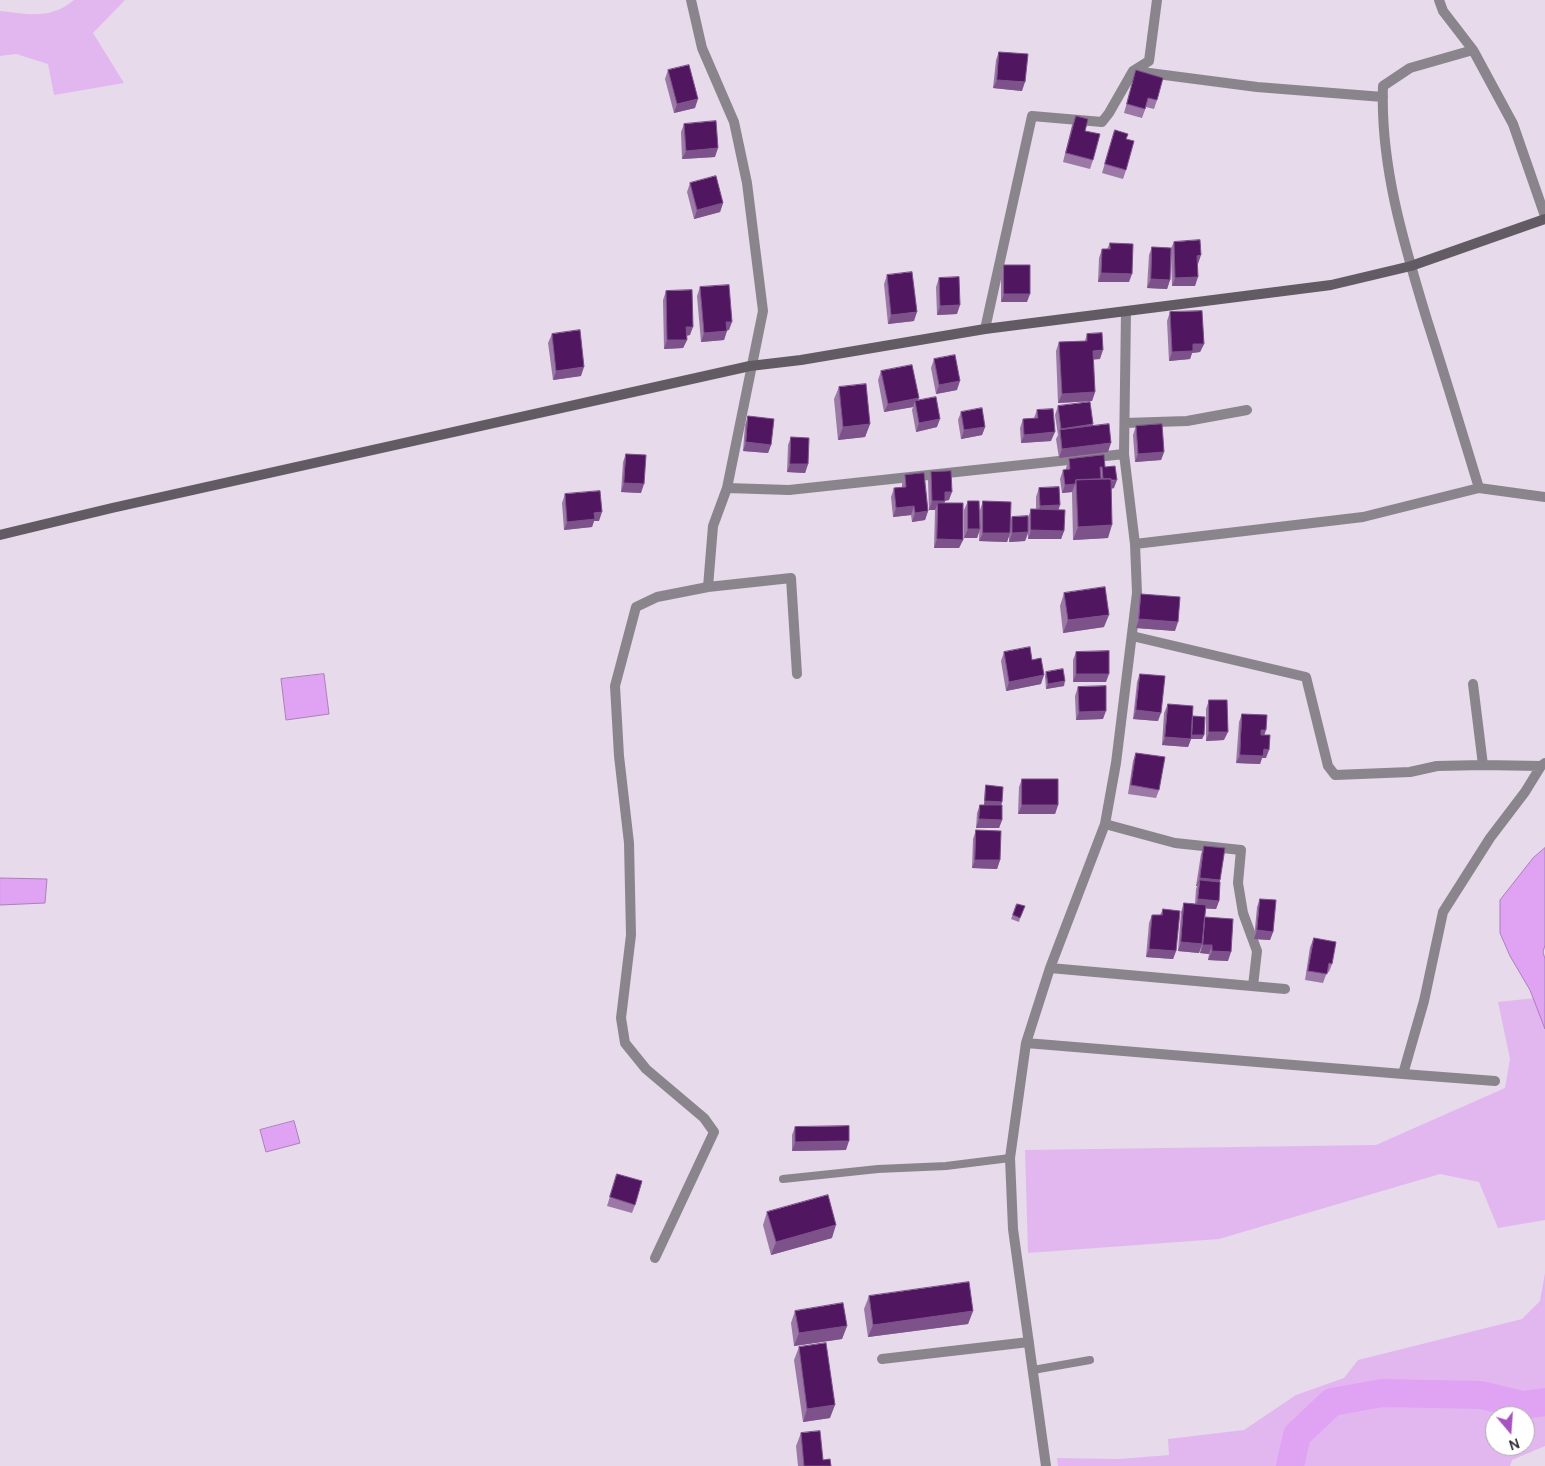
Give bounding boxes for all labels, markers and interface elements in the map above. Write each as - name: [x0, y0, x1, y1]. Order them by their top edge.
- north arrow: [1485, 1406, 1535, 1456]
- text: N: [1507, 1434, 1522, 1455]

